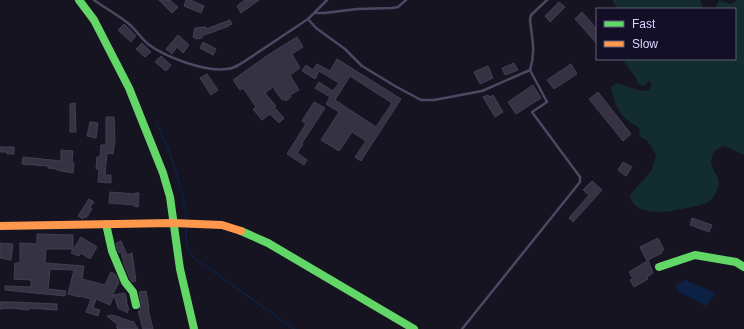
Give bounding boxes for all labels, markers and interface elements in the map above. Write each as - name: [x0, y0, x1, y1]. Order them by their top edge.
- legend: [596, 8, 736, 60]
- text: Fast: [632, 17, 656, 31]
- text: Slow: [632, 37, 658, 51]

